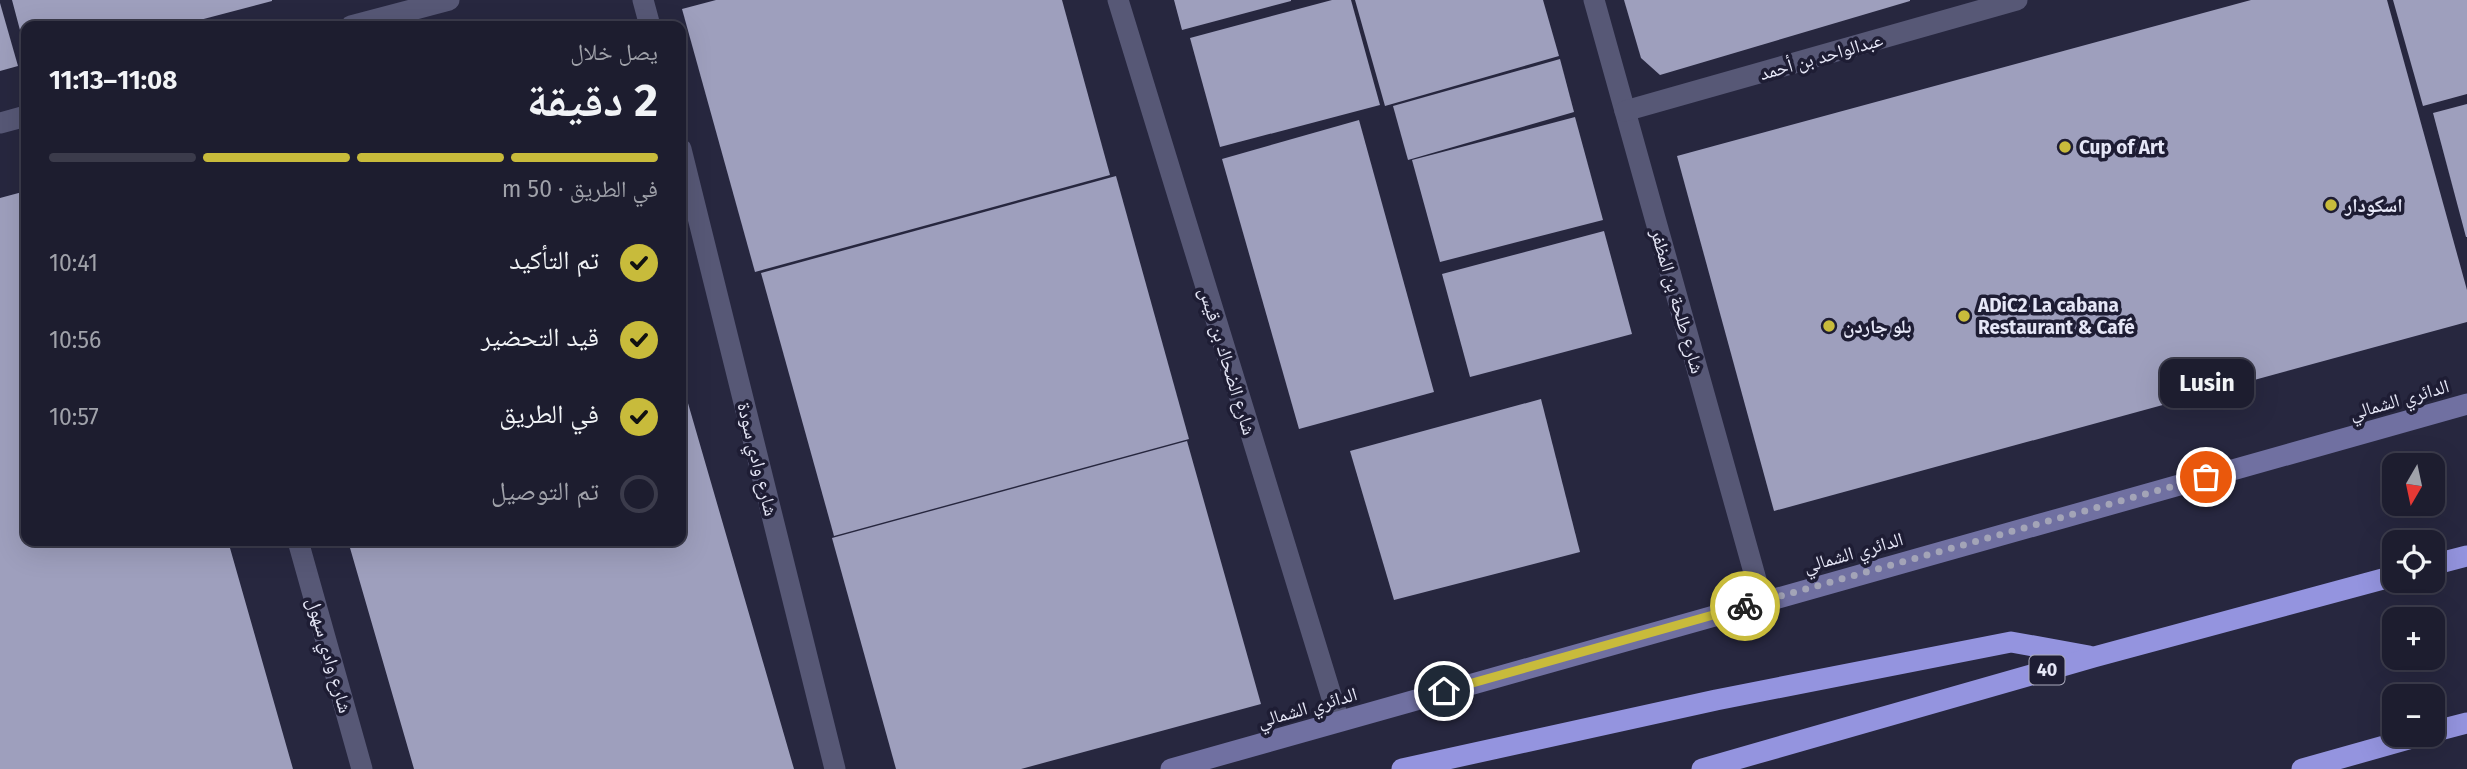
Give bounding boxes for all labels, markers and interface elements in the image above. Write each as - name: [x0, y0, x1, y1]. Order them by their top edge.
- street label: عبدالواحد بن أحمد: [1757, 28, 1886, 85]
- text: يصل خلال: [570, 38, 658, 66]
- text: 11:08–11:13: [49, 65, 177, 96]
- text: 2 دقيقة: [527, 73, 658, 128]
- place label: Cup of Art: [2079, 136, 2166, 159]
- marker: Cup of Art: [2057, 139, 2073, 155]
- text: في الطريق · 50 m: [502, 175, 658, 203]
- place label: اسكودار: [2344, 194, 2403, 217]
- marker: اسكودار: [2323, 197, 2339, 213]
- street label: شارع طلحة بن المظفر: [1646, 225, 1709, 376]
- icon: check: [620, 244, 658, 282]
- text: تم التأكيد: [509, 245, 599, 276]
- text: 10:41: [49, 249, 98, 277]
- street label: شارع الضحاك بن قيس: [1194, 285, 1261, 438]
- place label: ADiC2 La cabana Restaurant & Café: [1977, 294, 2135, 339]
- marker: ADiC2 La cabana Restaurant & Café: [1956, 308, 1972, 324]
- place label: بلو جاردن: [1843, 315, 1911, 338]
- marker: بلو جاردن: [1821, 318, 1837, 334]
- icon: check: [620, 321, 658, 359]
- text: قيد التحضير: [481, 322, 599, 353]
- text: 10:56: [49, 326, 101, 354]
- callout: Lusin: [2159, 358, 2253, 407]
- text: Lusin: [2179, 369, 2235, 397]
- street label: الدائري الشمالي: [2347, 374, 2453, 428]
- icon: check: [620, 398, 658, 436]
- text: في الطريق: [499, 399, 599, 430]
- street label: شارع وادي سودة: [729, 400, 783, 519]
- text: 10:57: [49, 403, 99, 431]
- pin: [2176, 447, 2236, 507]
- north arrow: [2382, 453, 2445, 516]
- map controls: [2382, 453, 2445, 747]
- icon: bag: [2187, 458, 2225, 496]
- text: تم التوصيل: [491, 476, 599, 507]
- street label: الدائري الشمالي: [1801, 527, 1907, 581]
- button: locate: [2382, 530, 2445, 593]
- courier: [1710, 571, 1780, 641]
- icon: bike: [1726, 587, 1764, 625]
- street label: شارع وادي سهول: [298, 595, 357, 717]
- button: +: [2382, 607, 2445, 670]
- road number: 40: [2030, 656, 2064, 684]
- pin: [1414, 661, 1474, 721]
- icon: home: [1425, 672, 1463, 710]
- street label: الدائري الشمالي: [1255, 682, 1361, 736]
- button: −: [2382, 684, 2445, 747]

